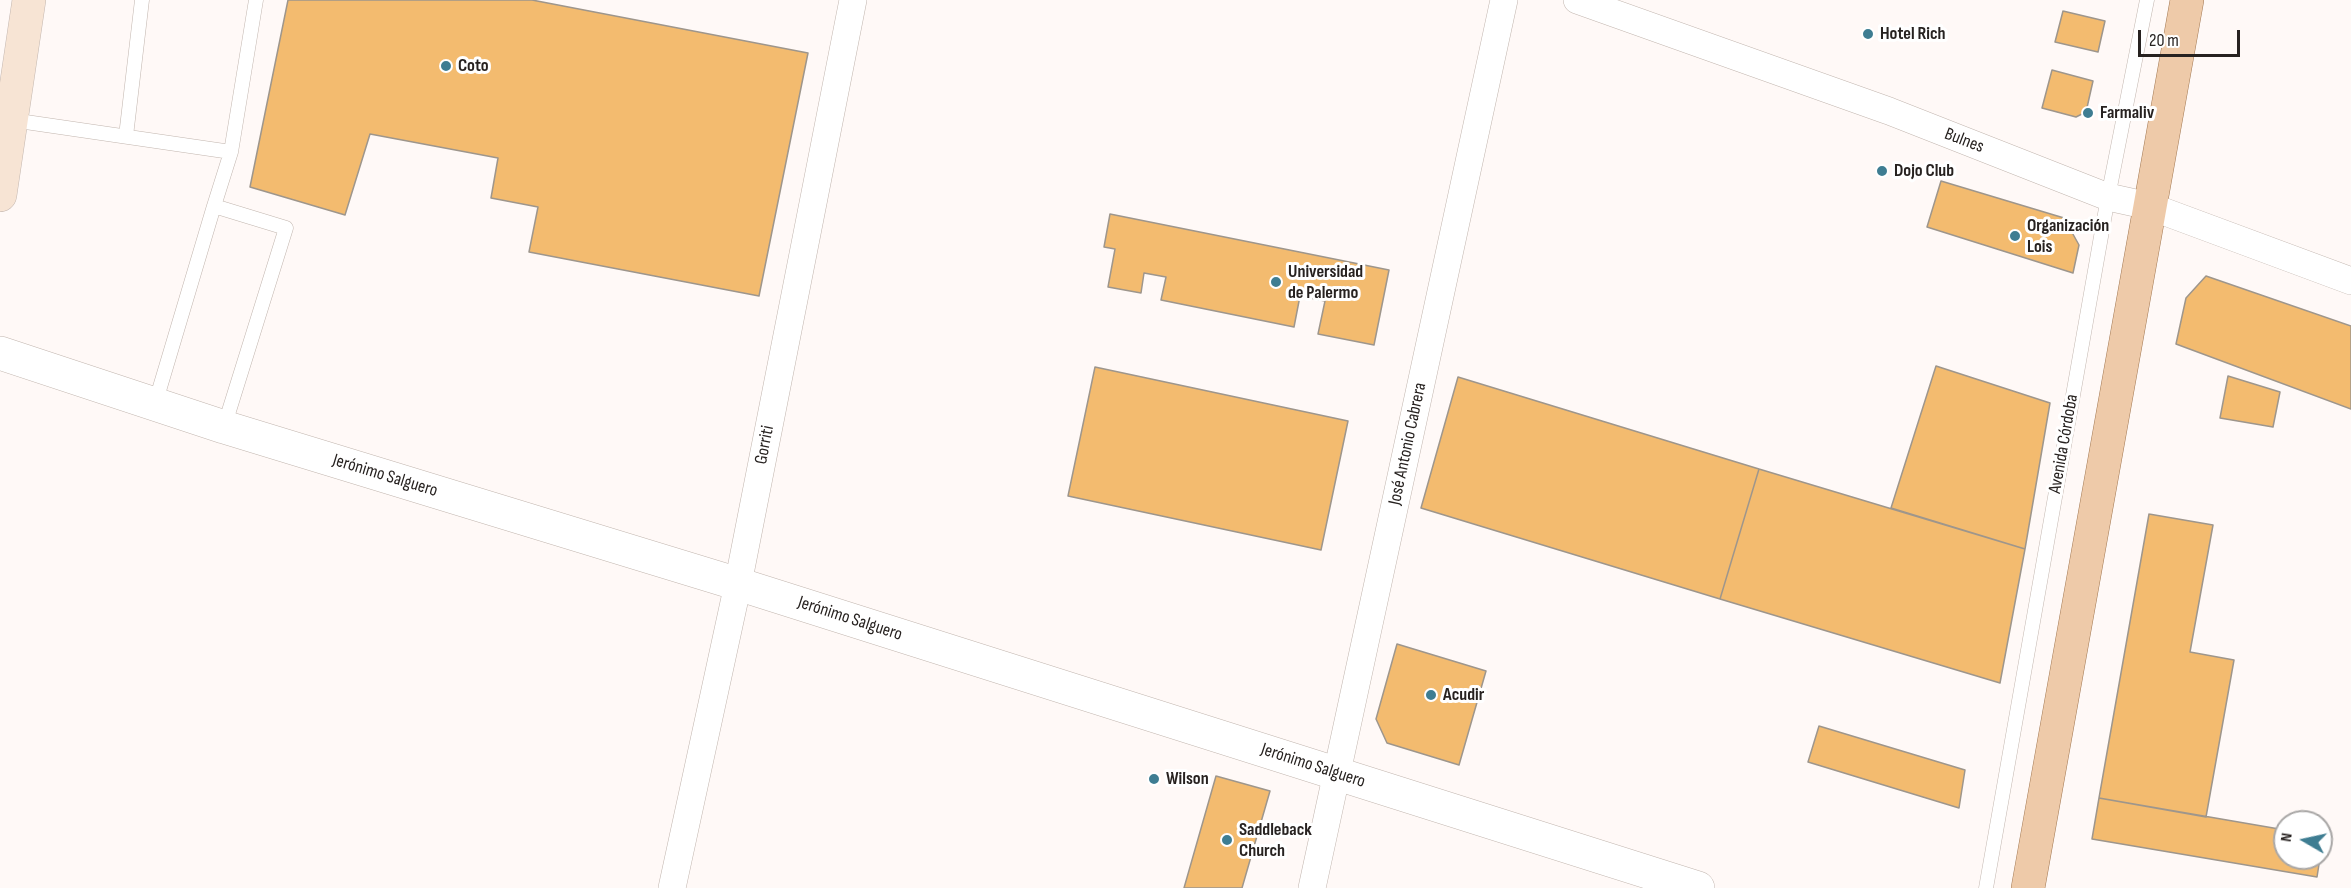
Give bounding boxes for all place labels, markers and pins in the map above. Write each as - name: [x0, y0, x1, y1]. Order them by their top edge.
- place label: Hotel Rich: [1880, 23, 1946, 45]
- marker: Hotel Rich: [1861, 27, 1875, 41]
- place label: Coto: [458, 55, 489, 77]
- marker: Coto: [439, 59, 453, 73]
- place label: Farmaliv: [2100, 102, 2154, 124]
- marker: Farmaliv: [2081, 106, 2095, 120]
- place label: Dojo Club: [1894, 160, 1954, 182]
- marker: Dojo Club: [1875, 164, 1889, 178]
- place label: Organización Lois: [2027, 215, 2109, 258]
- marker: Organización Lois: [2008, 229, 2022, 243]
- place label: Universidad de Palermo: [1288, 261, 1363, 304]
- marker: Universidad de Palermo: [1269, 275, 1283, 289]
- place label: Acudir: [1443, 684, 1484, 706]
- marker: Acudir: [1424, 688, 1438, 702]
- place label: Wilson: [1166, 768, 1209, 790]
- marker: Wilson: [1147, 772, 1161, 786]
- place label: Saddleback Church: [1239, 819, 1312, 862]
- marker: Saddleback Church: [1220, 833, 1234, 847]

